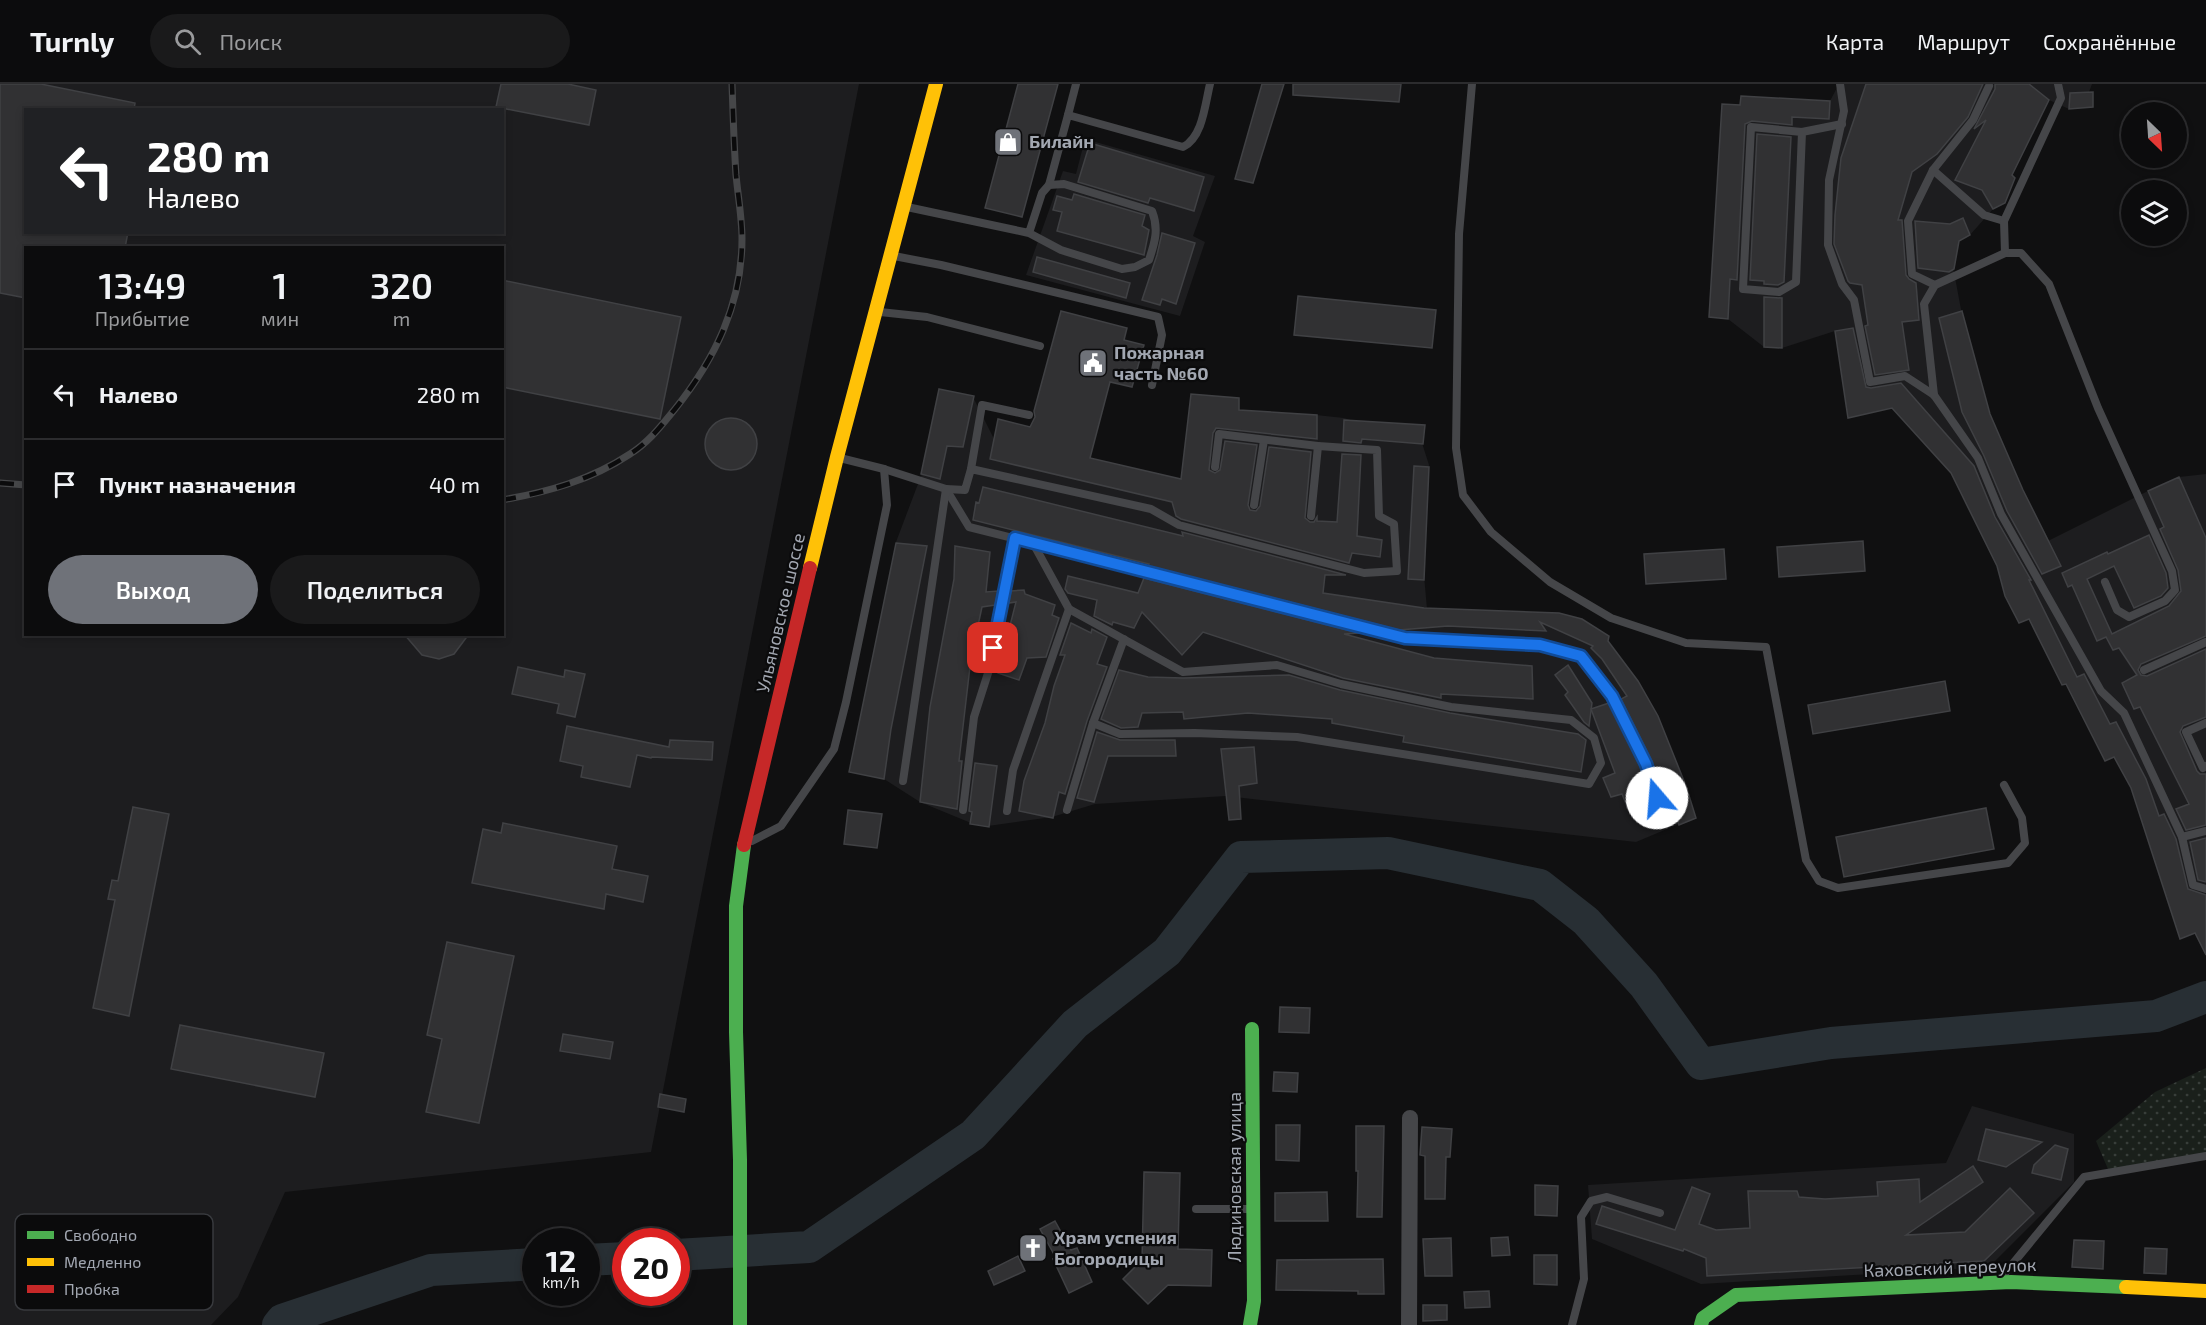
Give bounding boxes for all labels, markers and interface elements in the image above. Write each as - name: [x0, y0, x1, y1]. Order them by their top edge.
- search box: [150, 14, 570, 68]
- text: Turnly: [30, 24, 114, 58]
- icon: search: [171, 25, 204, 58]
- text: Поиск: [219, 28, 282, 54]
- text: Карта: [1826, 29, 1884, 54]
- text: Маршрут: [1917, 29, 2010, 54]
- text: Сохранённые: [2043, 29, 2176, 54]
- north arrow: [2121, 102, 2187, 168]
- map controls: [2121, 102, 2187, 246]
- shop icon: Билайн: [992, 126, 1024, 158]
- text: 280 m: [147, 130, 270, 180]
- place label: Билайн: [1029, 130, 1094, 152]
- icon: left: [48, 132, 126, 210]
- button: layers: [2121, 180, 2187, 246]
- text: Налево: [147, 181, 240, 213]
- text: 13:49: [98, 263, 186, 306]
- text: 1: [272, 263, 287, 306]
- text: 320: [370, 263, 433, 306]
- text: Прибытие: [95, 306, 190, 330]
- text: мин: [261, 306, 299, 330]
- text: m: [393, 306, 410, 330]
- place label: Пожарная часть №60: [1114, 341, 1209, 384]
- public building icon: Пожарная часть №60: [1077, 347, 1109, 379]
- icon: left: [48, 378, 81, 411]
- text: Налево: [99, 381, 178, 407]
- text: 280 m: [417, 381, 480, 407]
- icon: arrive: [48, 468, 81, 501]
- text: Пункт назначения: [99, 471, 296, 497]
- text: 40 m: [429, 471, 480, 497]
- street label: Ульяновское шоссе: [751, 531, 809, 695]
- button: Выход: [48, 555, 258, 624]
- button: Поделиться: [270, 555, 480, 624]
- pin: [967, 622, 1018, 673]
- icon: arrive: [976, 631, 1009, 664]
- position arrow: [1625, 766, 1689, 830]
- street label: Людиновская улица: [1223, 1092, 1245, 1262]
- legend: [15, 1214, 213, 1310]
- text: Свободно: [64, 1225, 137, 1244]
- place label: Храм успения Богородицы: [1054, 1226, 1177, 1269]
- speed limit sign: 20: [612, 1228, 690, 1306]
- church icon: Храм успения Богородицы: [1017, 1232, 1049, 1264]
- text: 12: [546, 1242, 576, 1278]
- text: Медленно: [64, 1252, 141, 1271]
- street label: Каховский переулок: [1863, 1253, 2037, 1281]
- text: km/h: [542, 1273, 580, 1291]
- text: Пробка: [64, 1279, 120, 1298]

